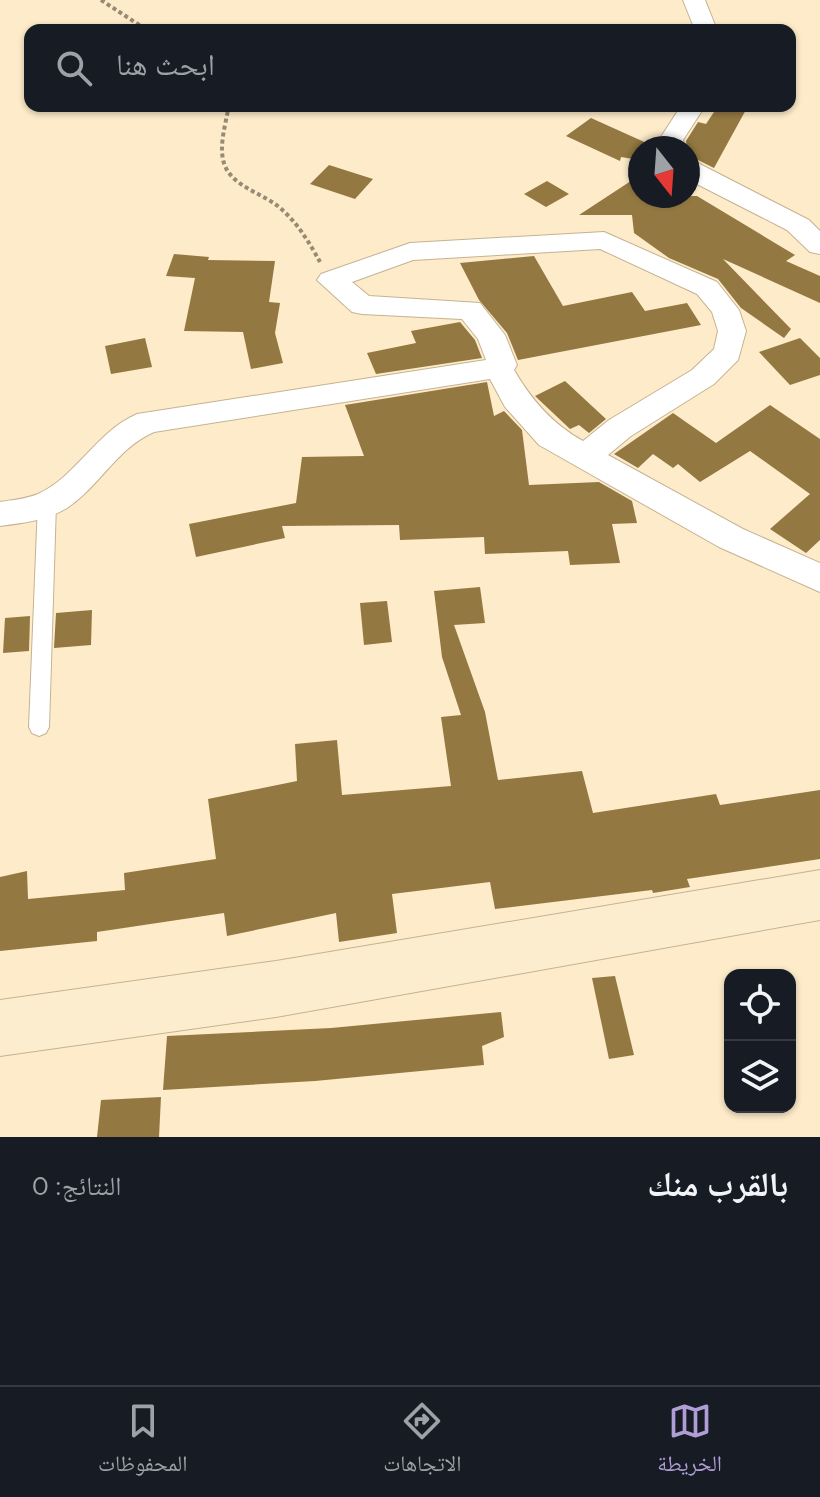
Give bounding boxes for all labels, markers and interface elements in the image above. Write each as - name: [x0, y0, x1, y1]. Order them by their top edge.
- search box: [24, 24, 796, 112]
- icon: search: [52, 46, 96, 90]
- text: ابحث هنا: [116, 46, 215, 83]
- north arrow: [628, 136, 700, 208]
- map controls: [724, 969, 796, 1113]
- button: locate: [724, 969, 796, 1041]
- button: layers: [724, 1041, 796, 1113]
- text: بالقرب منك: [647, 1164, 788, 1205]
- text: النتائج: 0: [32, 1170, 121, 1202]
- tab: المحفوظات: [98, 1399, 187, 1485]
- tab: الاتجاهات: [383, 1399, 461, 1485]
- tab: الخريطة: [657, 1399, 722, 1485]

